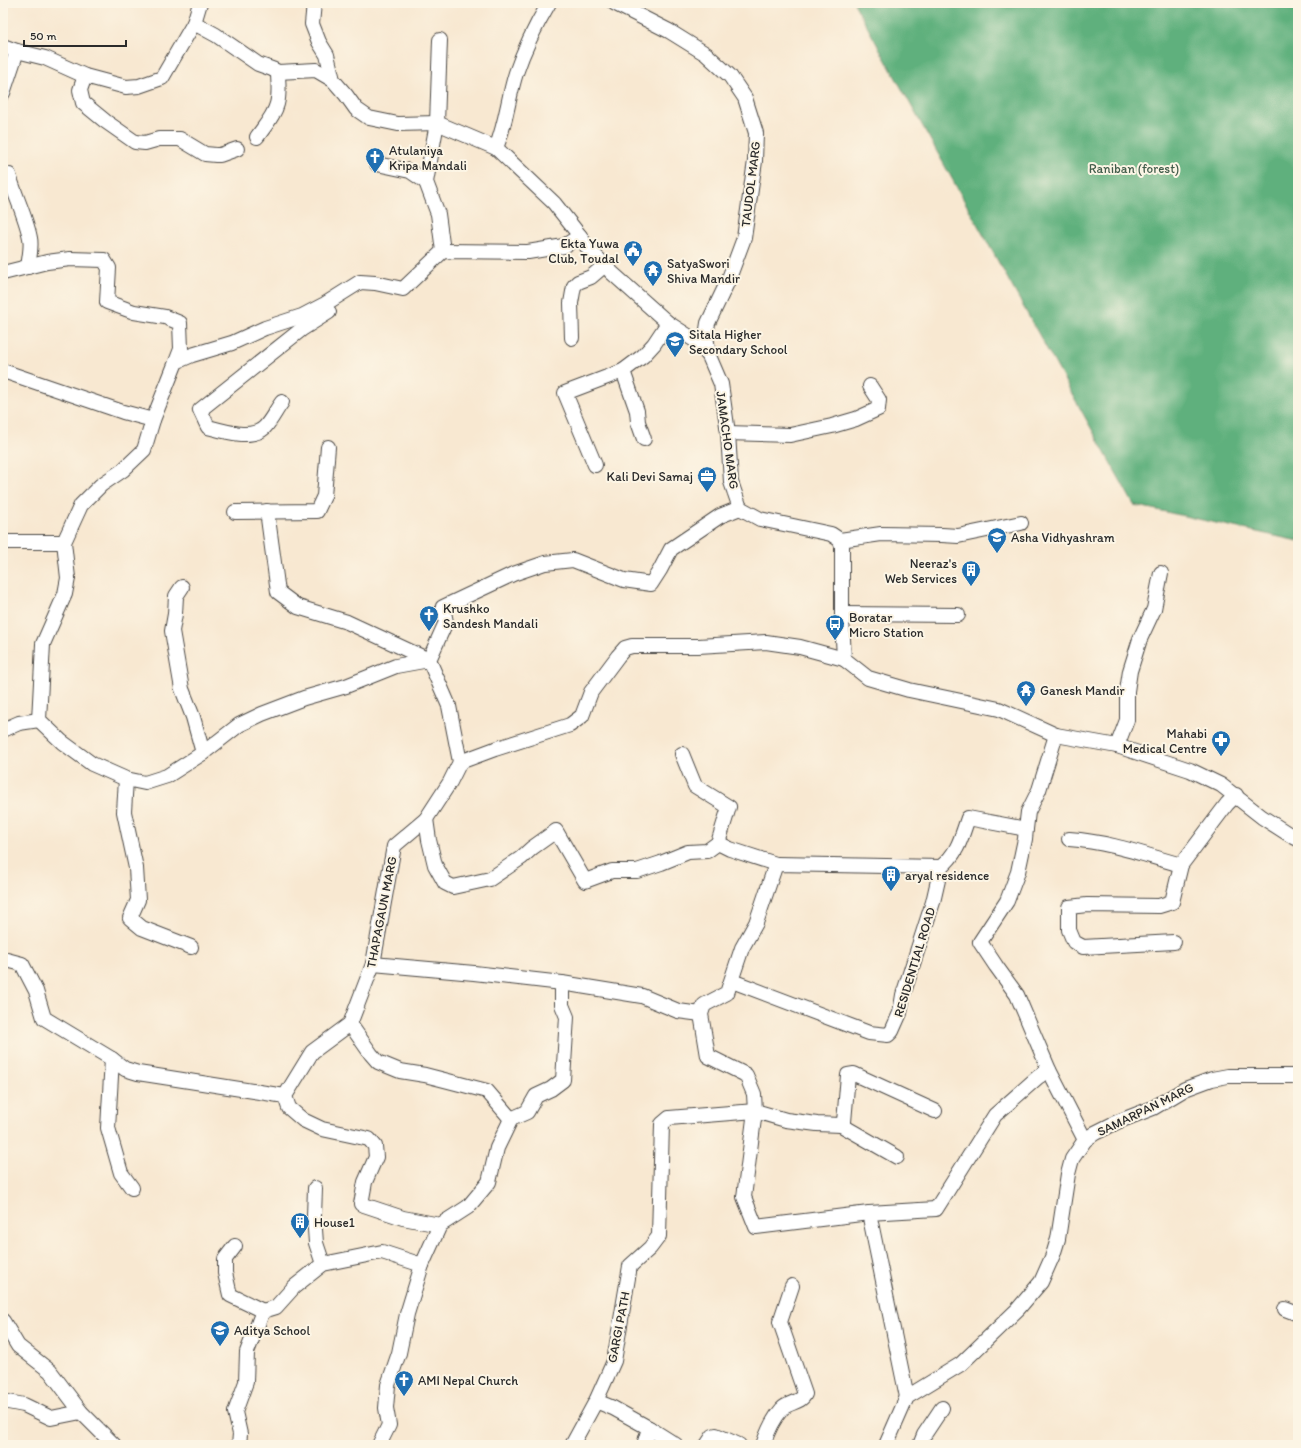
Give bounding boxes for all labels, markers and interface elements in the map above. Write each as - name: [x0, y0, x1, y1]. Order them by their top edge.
- scale bar: [24, 22, 126, 48]
- text: 50 m: [30, 29, 56, 43]
- street label: TAUDOL MARG: [738, 140, 763, 228]
- place label: Atulaniya Kripa Mandali: [389, 143, 467, 173]
- church icon: Atulaniya Kripa Mandali: [364, 146, 386, 174]
- park label: Raniban (forest): [1089, 161, 1179, 176]
- place label: Ekta Yuwa Club, Toudal: [548, 236, 619, 266]
- public building icon: Ekta Yuwa Club, Toudal: [622, 239, 644, 267]
- place label: SatyaSwori Shiva Mandir: [667, 256, 740, 286]
- temple icon: SatyaSwori Shiva Mandir: [642, 259, 664, 287]
- place label: Sitala Higher Secondary School: [689, 327, 788, 357]
- school or university icon: Sitala Higher Secondary School: [664, 330, 686, 358]
- street label: JAMACHO MARG: [713, 390, 742, 490]
- office icon: Kali Devi Samaj: [696, 465, 718, 493]
- place label: Kali Devi Samaj: [607, 469, 693, 484]
- school or university icon: Asha Vidhyashram: [986, 526, 1008, 554]
- place label: Asha Vidhyashram: [1011, 530, 1115, 545]
- place label: Neeraz's Web Services: [885, 556, 957, 586]
- building icon: Neeraz's Web Services: [960, 559, 982, 587]
- place label: Krushko Sandesh Mandali: [443, 601, 538, 631]
- church icon: Krushko Sandesh Mandali: [418, 604, 440, 632]
- place label: Boratar Micro Station: [849, 610, 924, 640]
- bus stop icon: Boratar Micro Station: [824, 613, 846, 641]
- temple icon: Ganesh Mandir: [1015, 679, 1037, 707]
- place label: Ganesh Mandir: [1040, 683, 1125, 698]
- place label: Mahabi Medical Centre: [1123, 726, 1207, 756]
- pharmacy icon: Mahabi Medical Centre: [1210, 729, 1232, 757]
- street label: THAPAGAUN MARG: [363, 855, 400, 969]
- building icon: aryal residence: [880, 864, 902, 892]
- place label: aryal residence: [905, 868, 989, 883]
- street label: RESIDENTIAL ROAD: [891, 905, 938, 1019]
- street label: SAMARPAN MARG: [1095, 1080, 1196, 1139]
- building icon: House1: [289, 1211, 311, 1239]
- place label: House1: [314, 1215, 355, 1230]
- street label: GARGI PATH: [604, 1290, 633, 1364]
- school or university icon: Aditya School: [209, 1319, 231, 1347]
- place label: Aditya School: [234, 1323, 310, 1338]
- church icon: AMI Nepal Church: [393, 1369, 415, 1397]
- place label: AMI Nepal Church: [418, 1373, 518, 1388]

